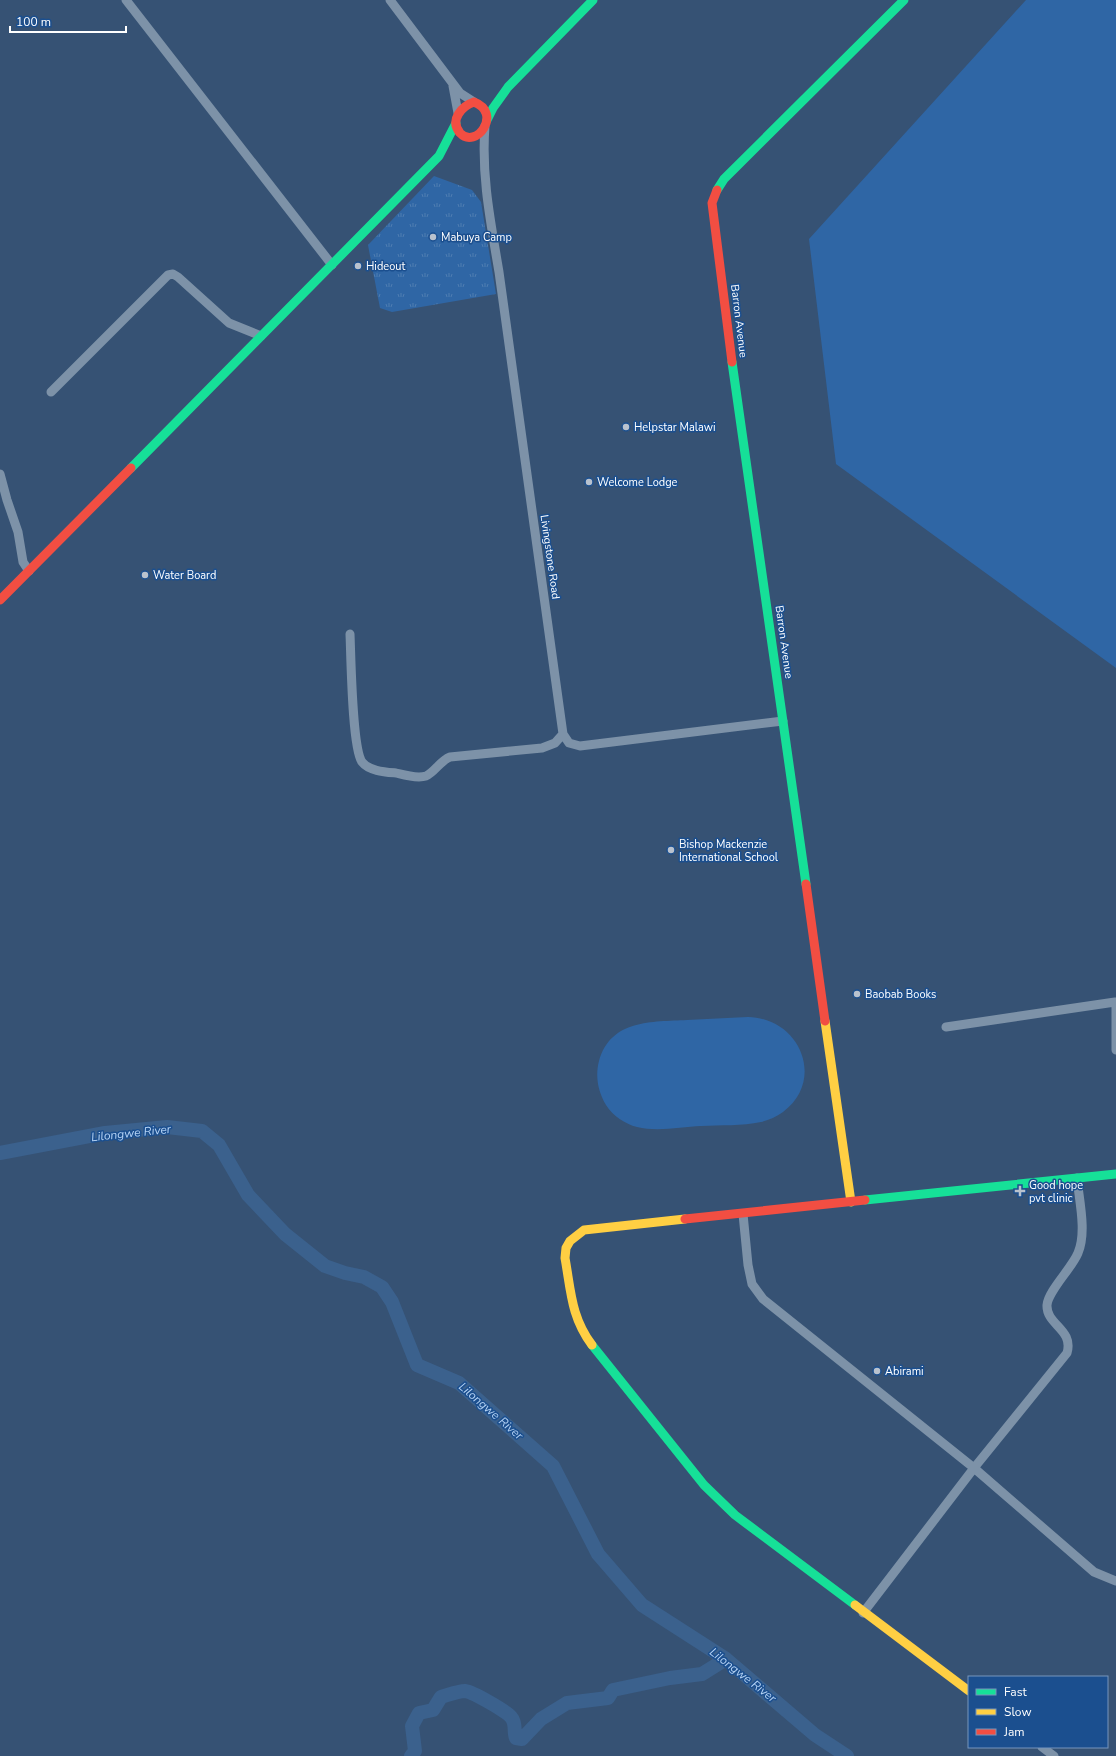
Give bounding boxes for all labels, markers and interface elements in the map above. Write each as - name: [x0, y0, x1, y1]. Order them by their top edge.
- scale bar: [10, 8, 126, 34]
- text: 100 m: [16, 14, 51, 30]
- place label: Mabuya Camp: [441, 230, 512, 245]
- marker: Mabuya Camp: [428, 232, 438, 242]
- place label: Hideout: [366, 259, 405, 274]
- marker: Hideout: [353, 261, 363, 271]
- street label: Barron Avenue: [727, 284, 751, 359]
- place label: Helpstar Malawi: [634, 420, 716, 435]
- marker: Helpstar Malawi: [621, 422, 631, 432]
- place label: Welcome Lodge: [597, 475, 678, 490]
- marker: Welcome Lodge: [584, 477, 594, 487]
- street label: Livingstone Road: [537, 514, 563, 600]
- place label: Water Board: [153, 568, 216, 583]
- marker: Water Board: [140, 570, 150, 580]
- street label: Barron Avenue: [771, 604, 797, 680]
- place label: Bishop Mackenzie International School: [679, 837, 779, 865]
- marker: Bishop Mackenzie International School: [666, 845, 676, 855]
- place label: Baobab Books: [865, 987, 936, 1002]
- marker: Baobab Books: [852, 989, 862, 999]
- water label: Lilongwe River: [90, 1121, 172, 1145]
- place label: Good hope pvt clinic: [1029, 1178, 1083, 1206]
- marker: Good hope pvt clinic: [1014, 1185, 1026, 1197]
- place label: Abirami: [885, 1364, 924, 1379]
- marker: Abirami: [872, 1366, 882, 1376]
- water label: Lilongwe River: [455, 1379, 527, 1444]
- water label: Lilongwe River: [706, 1644, 780, 1706]
- legend: [968, 1676, 1108, 1748]
- text: Fast: [1004, 1684, 1027, 1700]
- text: Slow: [1004, 1704, 1032, 1720]
- text: Jam: [1003, 1724, 1025, 1740]

